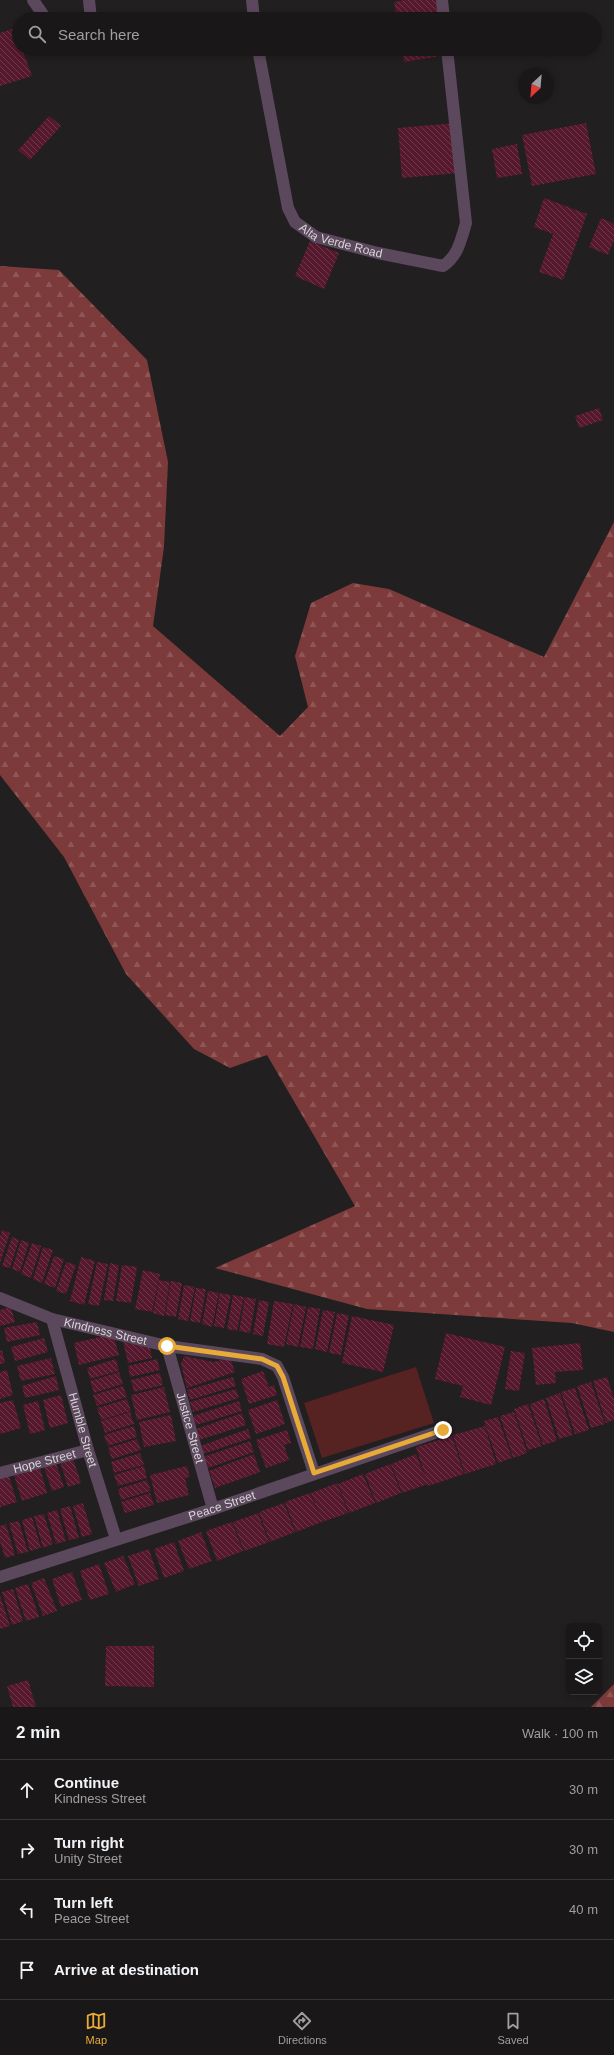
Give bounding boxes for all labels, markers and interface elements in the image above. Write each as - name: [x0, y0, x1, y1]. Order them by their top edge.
- search box: [12, 12, 602, 56]
- icon: search: [26, 23, 48, 45]
- text: Search here: [58, 26, 140, 43]
- north arrow: [518, 68, 554, 104]
- street label: Alta Verde Road: [296, 220, 384, 261]
- street label: Kindness Street: [63, 1315, 149, 1348]
- route start: [158, 1337, 176, 1355]
- street label: Humble Street: [66, 1391, 100, 1469]
- street label: Justice Street: [173, 1391, 207, 1465]
- route end: [434, 1421, 452, 1439]
- street label: Hope Street: [12, 1446, 78, 1476]
- street label: Peace Street: [187, 1488, 258, 1523]
- map controls: [566, 1623, 602, 1695]
- button: locate: [566, 1623, 602, 1659]
- button: layers: [566, 1659, 602, 1695]
- text: 2 min: [16, 1723, 60, 1742]
- text: Walk · 100 m: [522, 1726, 598, 1741]
- text: Continue: [54, 1774, 119, 1791]
- icon: ahead: [16, 1779, 38, 1801]
- text: 30 m: [569, 1782, 598, 1797]
- text: Kindness Street: [54, 1791, 146, 1806]
- text: Turn right: [54, 1834, 124, 1851]
- icon: right: [16, 1839, 38, 1861]
- text: 30 m: [569, 1842, 598, 1857]
- text: Unity Street: [54, 1851, 122, 1866]
- text: Turn left: [54, 1894, 113, 1911]
- icon: left: [16, 1899, 38, 1921]
- text: 40 m: [569, 1902, 598, 1917]
- text: Peace Street: [54, 1911, 129, 1926]
- icon: arrive: [16, 1959, 38, 1981]
- text: Arrive at destination: [54, 1961, 199, 1978]
- tab: Map: [85, 2010, 107, 2046]
- tab: Directions: [278, 2010, 327, 2046]
- tab: Saved: [497, 2010, 529, 2046]

